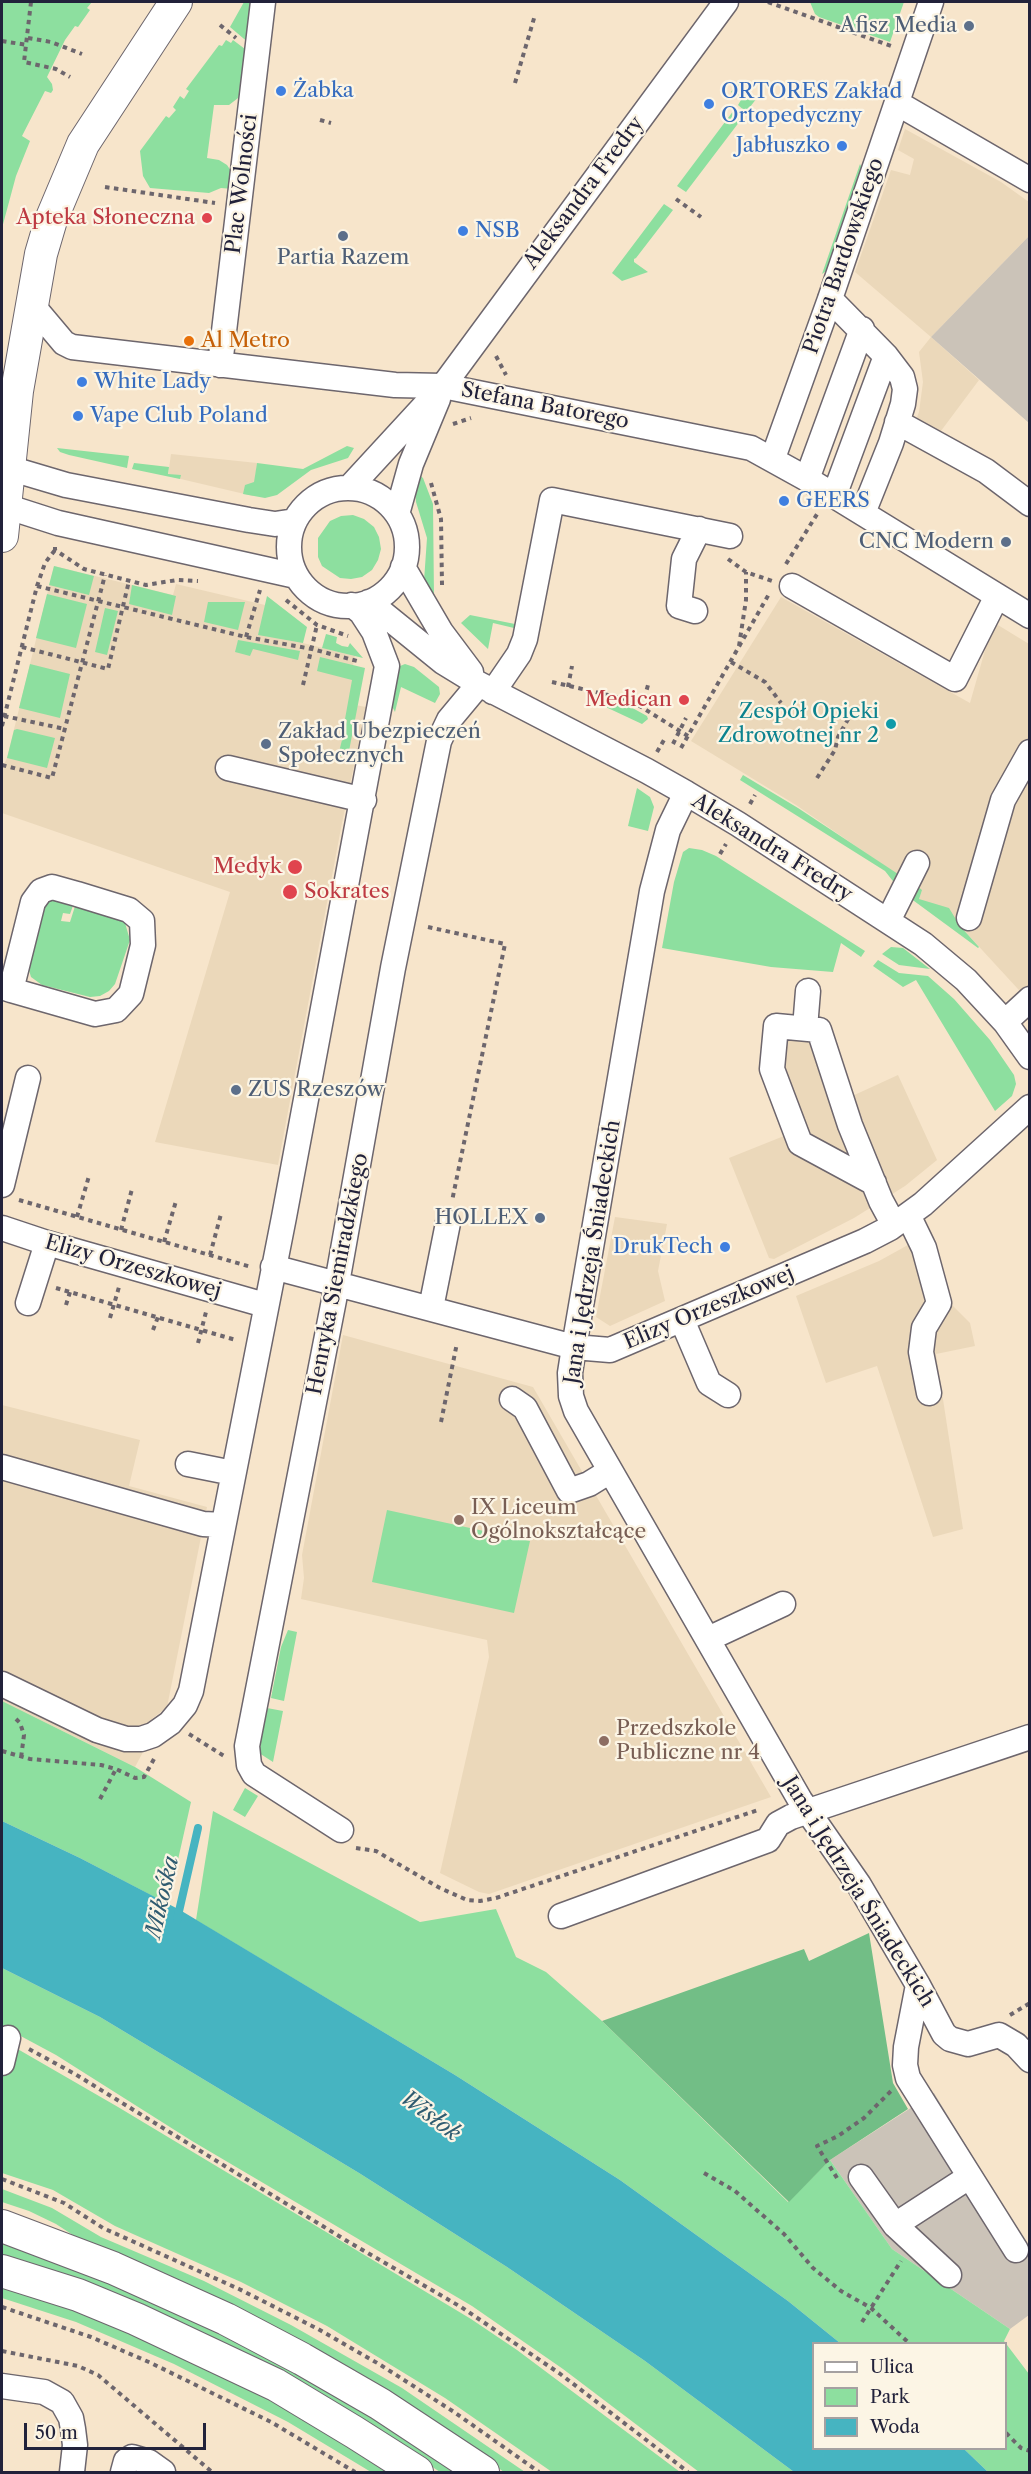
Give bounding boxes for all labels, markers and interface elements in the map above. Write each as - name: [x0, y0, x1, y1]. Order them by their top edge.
- place label: Afisz Media: [840, 13, 957, 39]
- marker: Afisz Media: [962, 19, 976, 33]
- place label: Żabka: [293, 78, 354, 104]
- place label: ORTORES Zakład Ortopedyczny: [721, 79, 902, 129]
- marker: Żabka: [274, 84, 288, 98]
- marker: ORTORES Zakład Ortopedyczny: [702, 97, 716, 111]
- street label: Aleksandra Fredry: [518, 112, 650, 274]
- street label: Plac Wolności: [221, 113, 263, 255]
- place label: Jabłuszko: [736, 133, 830, 159]
- marker: Jabłuszko: [835, 139, 849, 153]
- street label: Piotra Bardowskiego: [799, 155, 889, 357]
- place label: Apteka Słoneczna: [16, 205, 195, 231]
- marker: Apteka Słoneczna: [200, 211, 214, 225]
- place label: NSB: [475, 218, 520, 244]
- marker: NSB: [456, 224, 470, 238]
- marker: Partia Razem: [336, 229, 350, 243]
- place label: Partia Razem: [277, 245, 409, 271]
- place label: Al Metro: [201, 328, 290, 354]
- marker: Al Metro: [182, 334, 196, 348]
- place label: White Lady: [94, 369, 211, 395]
- marker: White Lady: [75, 375, 89, 389]
- street label: Stefana Batorego: [459, 377, 631, 435]
- place label: Vape Club Poland: [90, 403, 268, 429]
- marker: Vape Club Poland: [71, 409, 85, 423]
- place label: GEERS: [796, 488, 870, 514]
- marker: GEERS: [777, 494, 791, 508]
- place label: CNC Modern: [859, 529, 994, 555]
- marker: CNC Modern: [999, 535, 1013, 549]
- place label: Medican: [585, 687, 672, 713]
- marker: Medican: [677, 693, 691, 707]
- place label: Zespół Opieki Zdrowotnej nr 2: [718, 699, 879, 749]
- marker: Zespół Opieki Zdrowotnej nr 2: [884, 717, 898, 731]
- place label: Zakład Ubezpieczeń Społecznych: [278, 719, 481, 769]
- marker: Zakład Ubezpieczeń Społecznych: [259, 737, 273, 751]
- street label: Aleksandra Fredry: [687, 788, 857, 908]
- place label: Medyk: [213, 854, 282, 880]
- marker: Medyk: [286, 858, 304, 876]
- place label: Sokrates: [304, 879, 390, 905]
- marker: Sokrates: [281, 883, 299, 901]
- place label: ZUS Rzeszów: [248, 1077, 384, 1103]
- marker: ZUS Rzeszów: [229, 1083, 243, 1097]
- street label: Jana i Jędrzeja Śniadeckich: [560, 1118, 626, 1386]
- street label: Henryka Siemiradzkiego: [302, 1151, 374, 1397]
- place label: HOLLEX: [434, 1205, 528, 1231]
- marker: HOLLEX: [533, 1211, 547, 1225]
- street label: Elizy Orzeszkowej: [42, 1230, 224, 1304]
- place label: DrukTech: [613, 1234, 713, 1260]
- marker: DrukTech: [718, 1240, 732, 1254]
- street label: Elizy Orzeszkowej: [620, 1261, 798, 1355]
- place label: IX Liceum Ogólnokształcące: [471, 1495, 646, 1545]
- marker: IX Liceum Ogólnokształcące: [452, 1513, 466, 1527]
- place label: Przedszkole Publiczne nr 4: [616, 1716, 760, 1766]
- marker: Przedszkole Publiczne nr 4: [597, 1734, 611, 1748]
- street label: Jana i Jędrzeja Śniadeckich: [776, 1772, 940, 2012]
- water label: Mikośka: [141, 1853, 185, 1941]
- water label: Wisłok: [395, 2085, 465, 2147]
- legend: [812, 2342, 1007, 2450]
- text: Ulica: [870, 2356, 914, 2378]
- text: Park: [870, 2386, 909, 2408]
- scale bar: [27, 2411, 208, 2449]
- text: Woda: [870, 2416, 920, 2438]
- text: 50 m: [35, 2422, 78, 2444]

